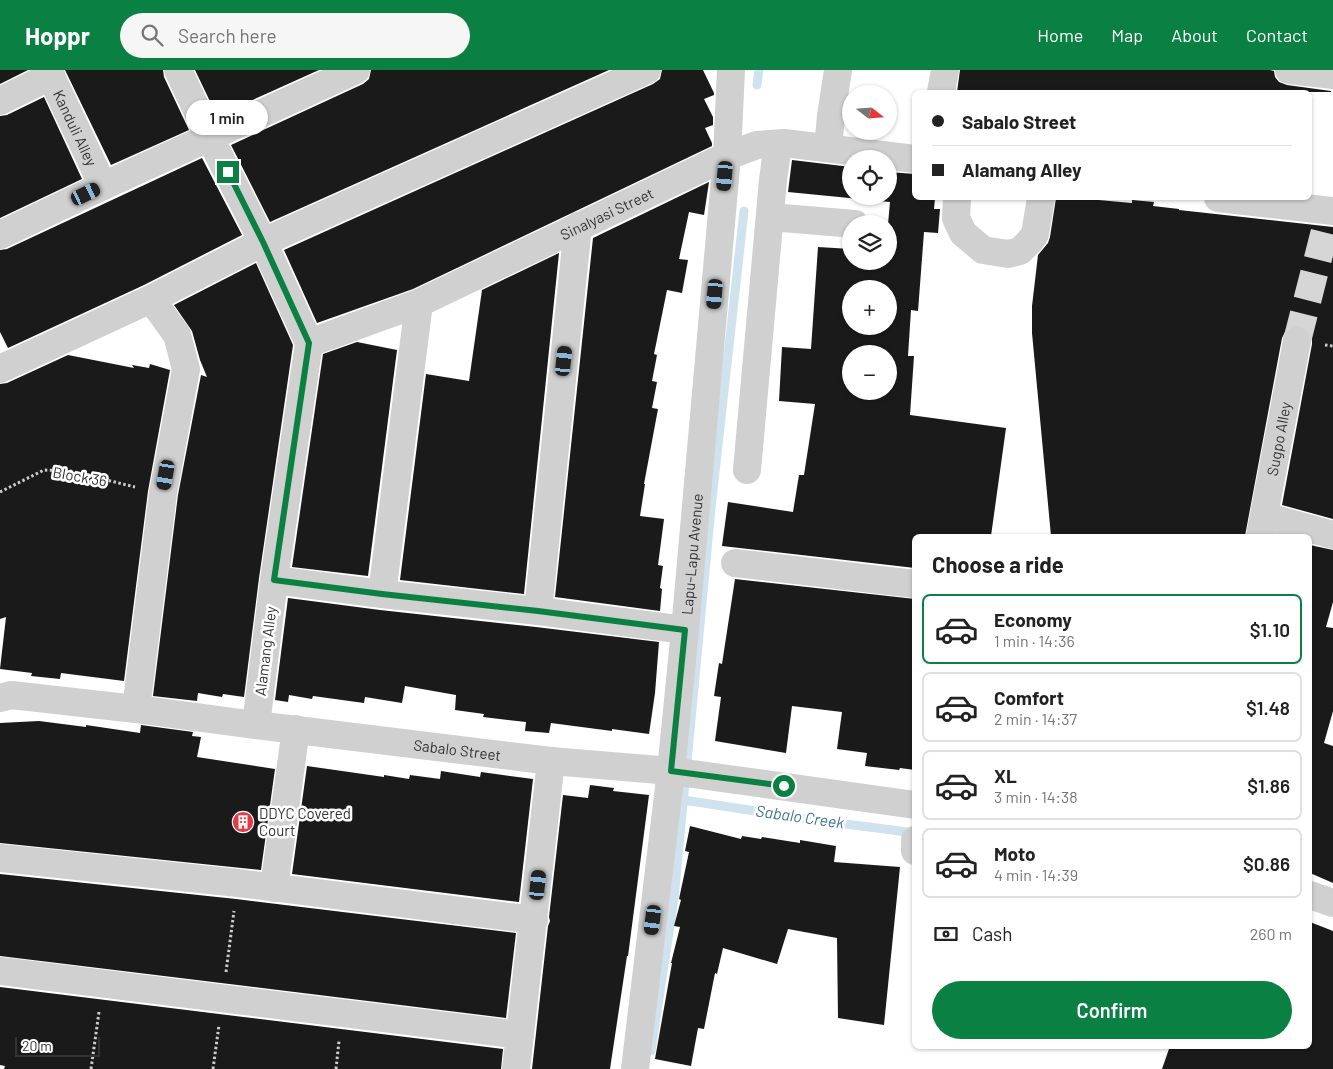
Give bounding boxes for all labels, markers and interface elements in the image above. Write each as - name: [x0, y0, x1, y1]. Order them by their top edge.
- search box: [120, 13, 470, 58]
- text: Hoppr: [25, 21, 90, 50]
- icon: search: [138, 21, 166, 49]
- text: Search here: [178, 24, 277, 47]
- text: Home: [1037, 24, 1083, 46]
- text: Map: [1111, 24, 1143, 46]
- text: About: [1171, 24, 1218, 46]
- text: Contact: [1246, 24, 1308, 46]
- north arrow: [842, 85, 898, 140]
- map controls: [842, 85, 897, 400]
- street label: Kanduli Alley: [50, 87, 101, 169]
- callout: 1 min: [187, 99, 269, 134]
- text: 1 min: [210, 108, 244, 127]
- text: Sabalo Street: [962, 110, 1076, 133]
- button: locate: [842, 150, 897, 205]
- text: Alamang Alley: [962, 158, 1082, 181]
- car: [716, 160, 733, 192]
- route end: [217, 161, 239, 183]
- car: [69, 181, 102, 207]
- street label: Sinalyasi Street: [557, 183, 656, 243]
- button: layers: [842, 215, 897, 270]
- car: [706, 278, 723, 310]
- button: +: [842, 280, 897, 335]
- car: [554, 345, 573, 377]
- button: −: [842, 345, 897, 400]
- street label: Sugpo Alley: [1263, 400, 1294, 477]
- car: [156, 459, 175, 491]
- street label: Block 36: [51, 462, 109, 490]
- street label: Lapu-Lapu Avenue: [677, 493, 706, 616]
- text: Choose a ride: [932, 551, 1064, 577]
- street label: Alamang Alley: [251, 605, 279, 697]
- icon: car: [934, 607, 979, 652]
- text: Economy: [994, 608, 1072, 631]
- text: $1.10: [1250, 618, 1290, 641]
- text: 1 min · 14:36: [994, 631, 1075, 650]
- icon: car: [934, 685, 979, 730]
- text: Comfort: [994, 686, 1064, 709]
- text: $1.48: [1246, 696, 1290, 719]
- text: 2 min · 14:37: [994, 709, 1077, 728]
- street label: Sabalo Street: [413, 735, 502, 764]
- icon: car: [934, 763, 979, 808]
- text: XL: [994, 764, 1017, 787]
- text: $1.86: [1247, 774, 1290, 797]
- route start: [773, 775, 795, 797]
- text: 3 min · 14:38: [994, 787, 1078, 806]
- water label: Sabalo Creek: [755, 800, 846, 832]
- place label: DDYC Covered Court: [259, 804, 351, 839]
- building icon: DDYC Covered Court: [231, 810, 255, 834]
- icon: car: [934, 841, 979, 886]
- text: Moto: [994, 842, 1036, 865]
- text: $0.86: [1243, 852, 1290, 875]
- text: 4 min · 14:39: [994, 865, 1078, 884]
- car: [528, 869, 547, 901]
- car: [643, 904, 662, 936]
- icon: cash: [932, 920, 960, 948]
- text: Cash: [972, 922, 1013, 945]
- text: 260 m: [1250, 924, 1292, 943]
- button: Confirm: [932, 981, 1292, 1039]
- scale bar: [15, 1034, 100, 1057]
- text: 20 m: [22, 1037, 52, 1054]

